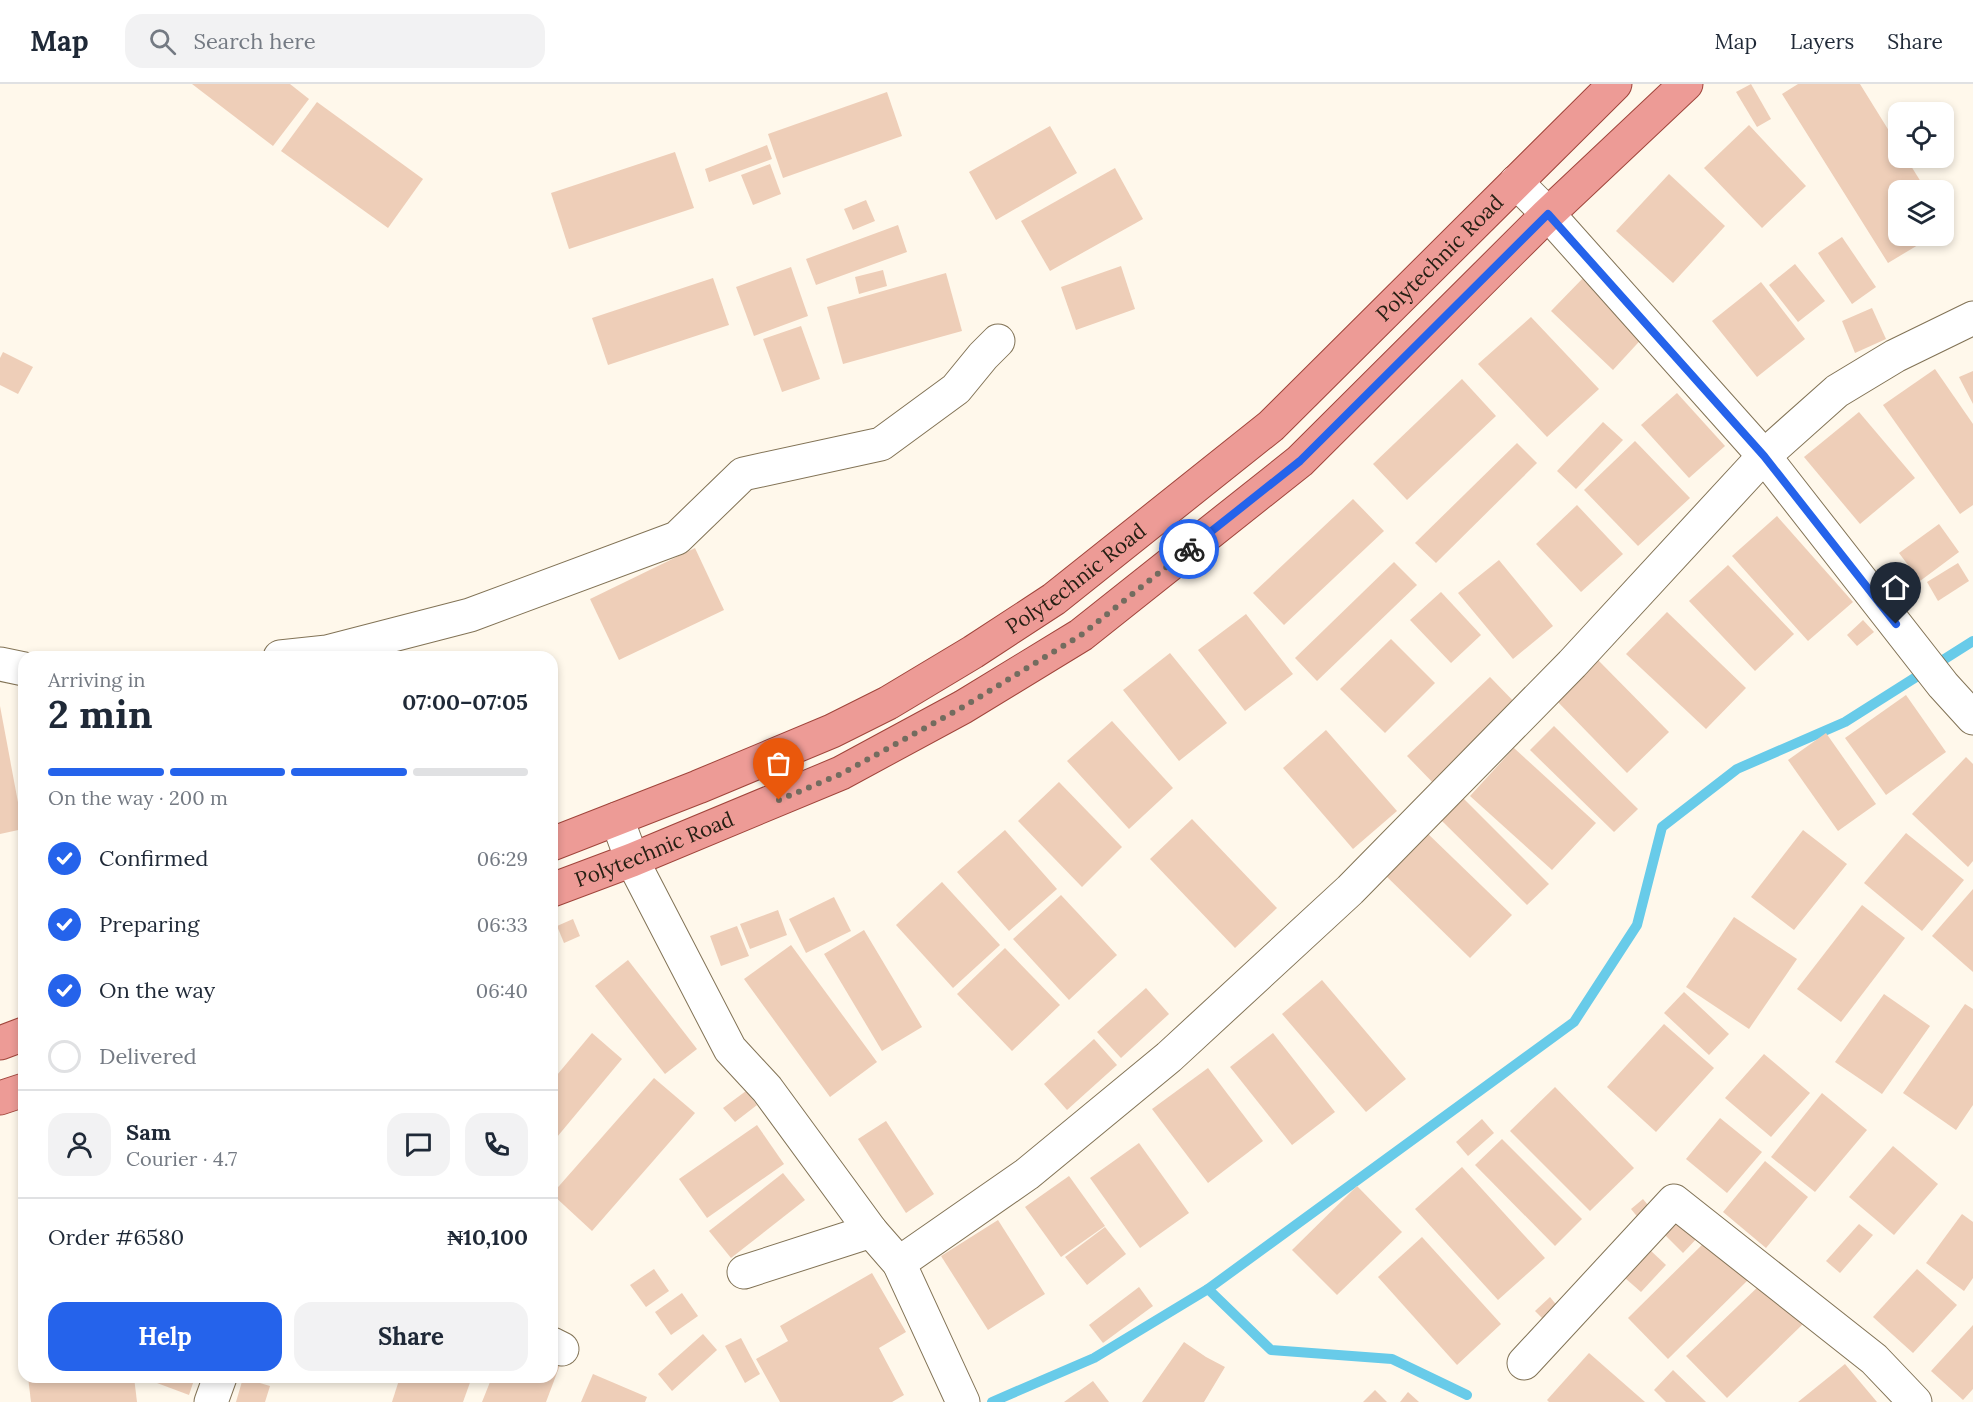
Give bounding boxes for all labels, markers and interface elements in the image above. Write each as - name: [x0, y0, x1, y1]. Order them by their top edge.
- search box: [125, 14, 545, 68]
- text: Map: [30, 23, 89, 59]
- icon: search: [146, 25, 179, 58]
- text: Search here: [194, 27, 316, 55]
- text: Map: [1714, 28, 1757, 55]
- text: Layers: [1790, 28, 1854, 55]
- text: Share: [1887, 28, 1943, 55]
- map controls: [1888, 102, 1954, 246]
- button: locate: [1888, 102, 1954, 168]
- button: layers: [1888, 180, 1954, 246]
- street label: Polytechnic Road: [1370, 189, 1509, 327]
- street label: Polytechnic Road: [1000, 517, 1151, 640]
- courier: [1159, 519, 1219, 579]
- icon: bike: [1173, 533, 1206, 566]
- pin: [1870, 562, 1921, 624]
- icon: home: [1879, 571, 1912, 604]
- text: Arriving in: [48, 667, 145, 692]
- text: 07:00–07:05: [402, 688, 528, 716]
- text: 2 min: [48, 689, 153, 739]
- pin: [753, 738, 804, 800]
- icon: bag: [762, 747, 795, 780]
- text: On the way · 200 m: [48, 785, 228, 810]
- street label: Polytechnic Road: [571, 805, 738, 893]
- icon: check: [48, 842, 81, 875]
- text: Confirmed: [99, 844, 208, 872]
- text: 06:29: [477, 846, 528, 871]
- icon: check: [48, 908, 81, 941]
- text: Preparing: [99, 910, 199, 938]
- text: 06:33: [477, 912, 528, 937]
- icon: check: [48, 974, 81, 1007]
- text: On the way: [99, 976, 215, 1004]
- text: 06:40: [476, 978, 528, 1003]
- text: Delivered: [99, 1042, 197, 1070]
- button: person: [48, 1113, 111, 1176]
- button: chat: [387, 1113, 450, 1176]
- button: phone: [465, 1113, 528, 1176]
- text: Sam: [126, 1118, 171, 1146]
- text: Courier · 4.7: [126, 1146, 237, 1171]
- text: Order #6580: [48, 1223, 184, 1251]
- text: ₦10,100: [447, 1223, 528, 1251]
- button: Help: [48, 1302, 282, 1371]
- button: Share: [294, 1302, 528, 1371]

